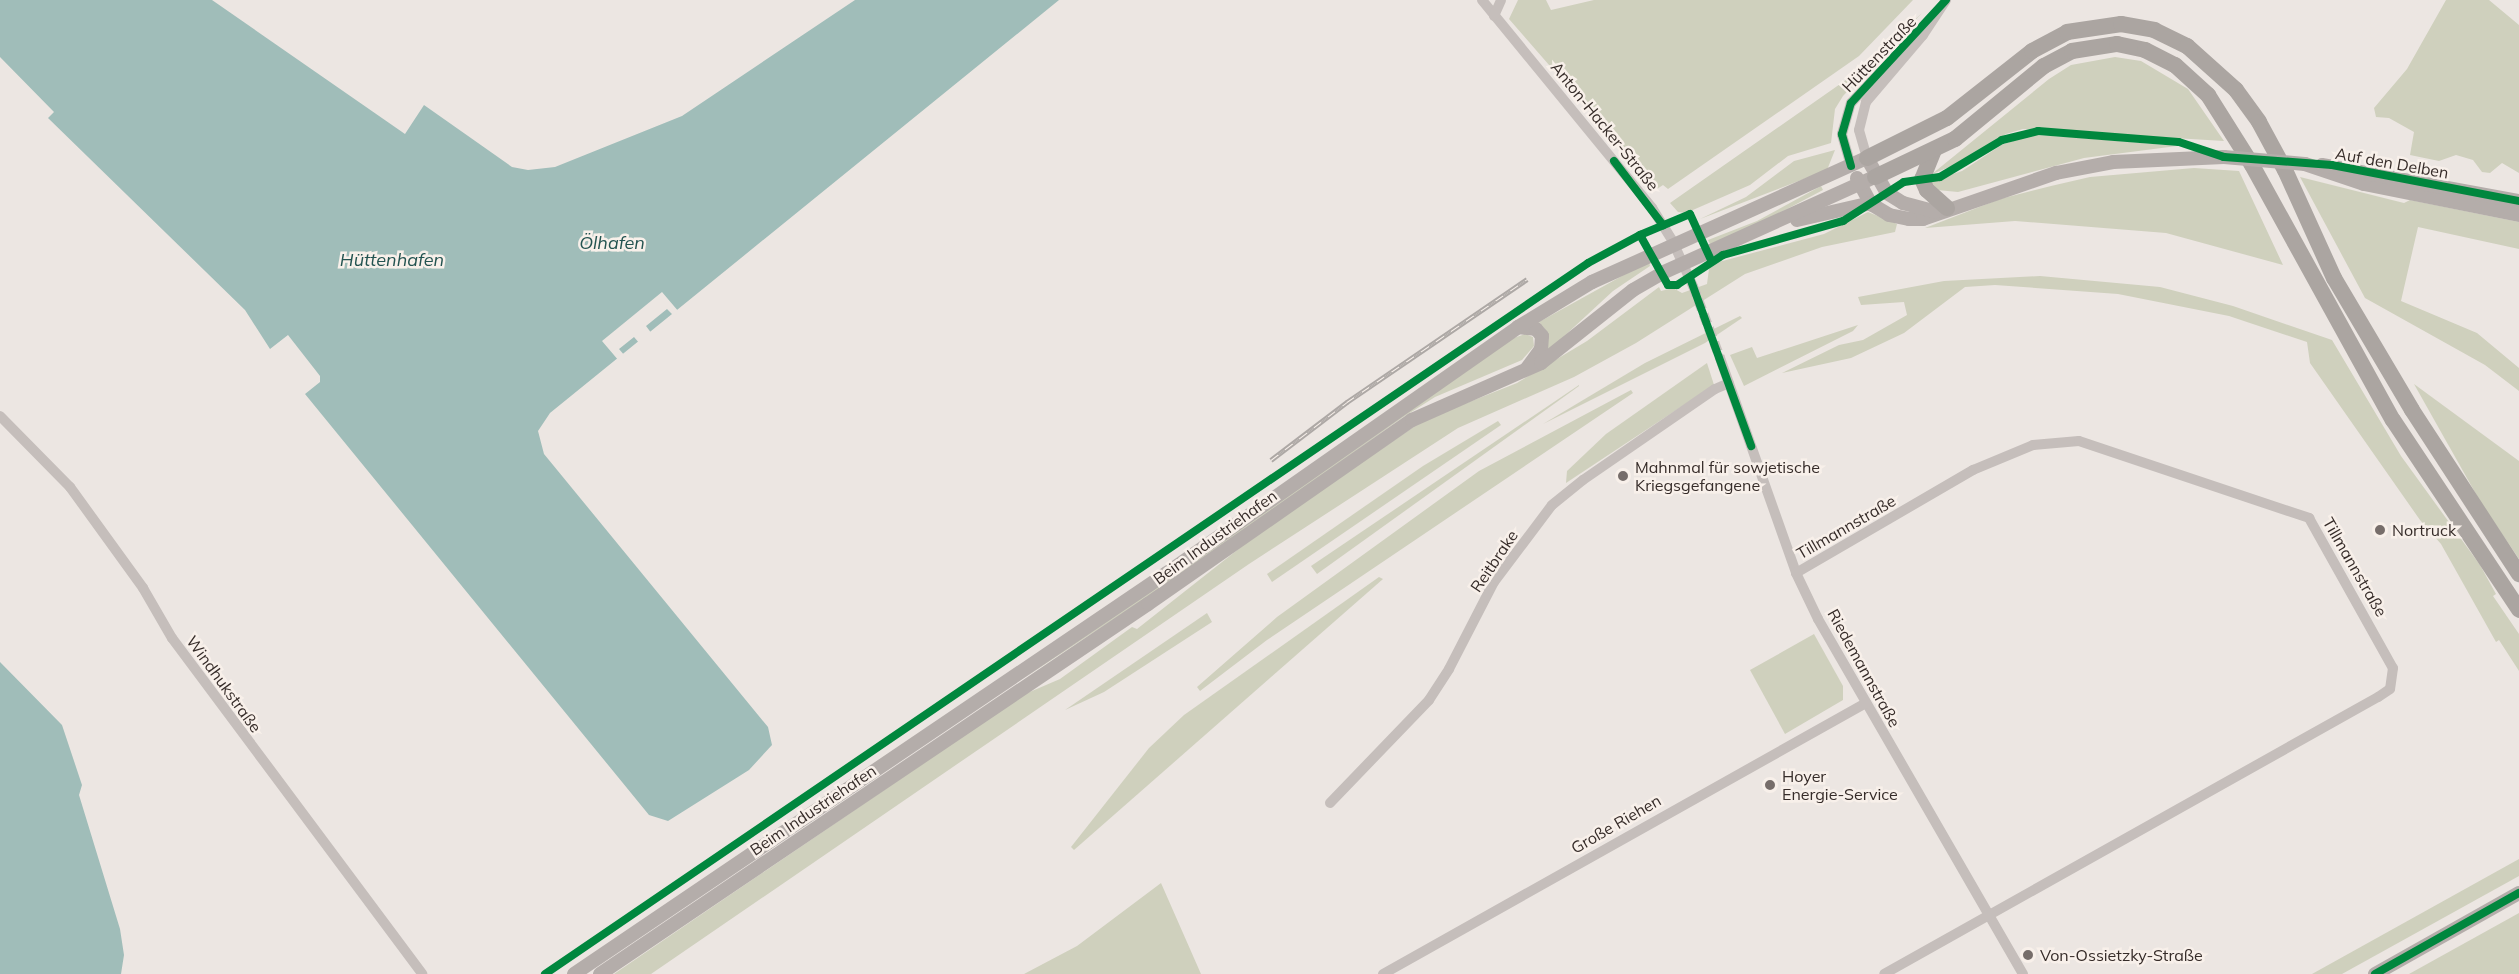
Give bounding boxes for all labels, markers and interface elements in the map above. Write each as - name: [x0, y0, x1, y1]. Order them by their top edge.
- street label: Hüttenstraße: [1838, 12, 1920, 96]
- street label: Anton-Hacker-Straße: [1547, 58, 1663, 194]
- street label: Auf den Delben: [2334, 144, 2450, 182]
- water label: Ölhafen: [579, 232, 645, 254]
- water label: Hüttenhafen: [340, 249, 444, 271]
- place label: Mahnmal für sowjetische Kriegsgefangene: [1635, 457, 1820, 495]
- marker: Mahnmal für sowjetische Kriegsgefangene: [1616, 469, 1630, 483]
- street label: Beim Industriehafen: [1149, 486, 1281, 588]
- street label: Tillmannstraße: [1793, 491, 1899, 563]
- street label: Tillmannstraße: [2319, 514, 2391, 620]
- place label: Nortruck: [2392, 520, 2456, 540]
- marker: Nortruck: [2373, 523, 2387, 537]
- street label: Reitbrake: [1466, 526, 1522, 596]
- street label: Riedemannstraße: [1824, 606, 1904, 730]
- street label: Windhukstraße: [182, 632, 266, 736]
- street label: Beim Industriehafen: [746, 761, 880, 859]
- place label: Hoyer Energie-Service: [1782, 766, 1898, 804]
- marker: Hoyer Energie-Service: [1763, 778, 1777, 792]
- street label: Große Riehen: [1568, 791, 1664, 857]
- place label: Von-Ossietzky-Straße: [2040, 945, 2203, 965]
- marker: Von-Ossietzky-Straße: [2021, 948, 2035, 962]

